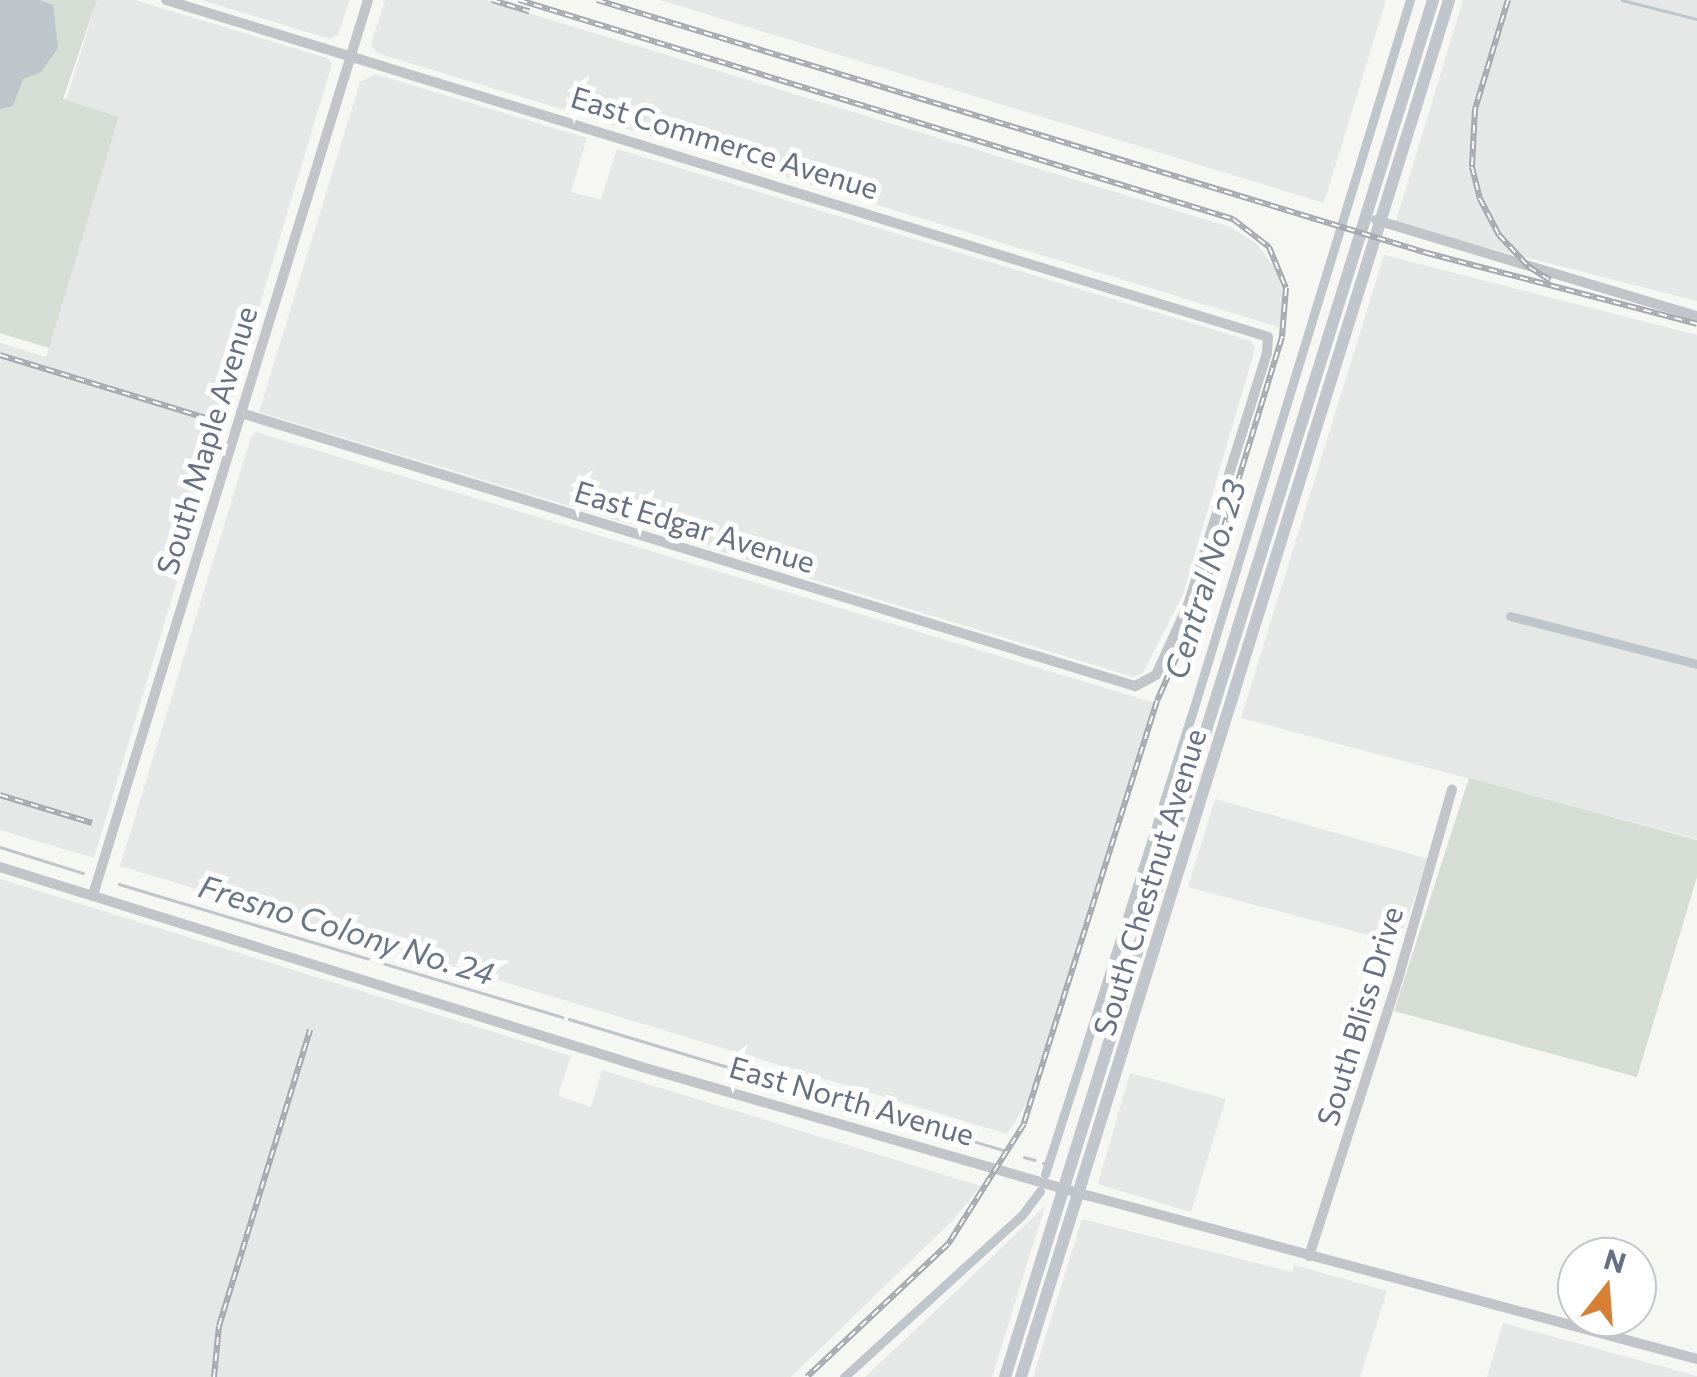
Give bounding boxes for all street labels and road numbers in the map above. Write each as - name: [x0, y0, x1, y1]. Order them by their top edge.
- street label: East Commerce Avenue: [567, 78, 883, 206]
- street label: South Maple Avenue: [148, 302, 264, 578]
- street label: East Edgar Avenue: [570, 472, 820, 580]
- street label: South Chestnut Avenue: [1085, 724, 1213, 1040]
- street label: South Bliss Drive: [1309, 902, 1409, 1130]
- street label: East North Avenue: [725, 1048, 979, 1152]

